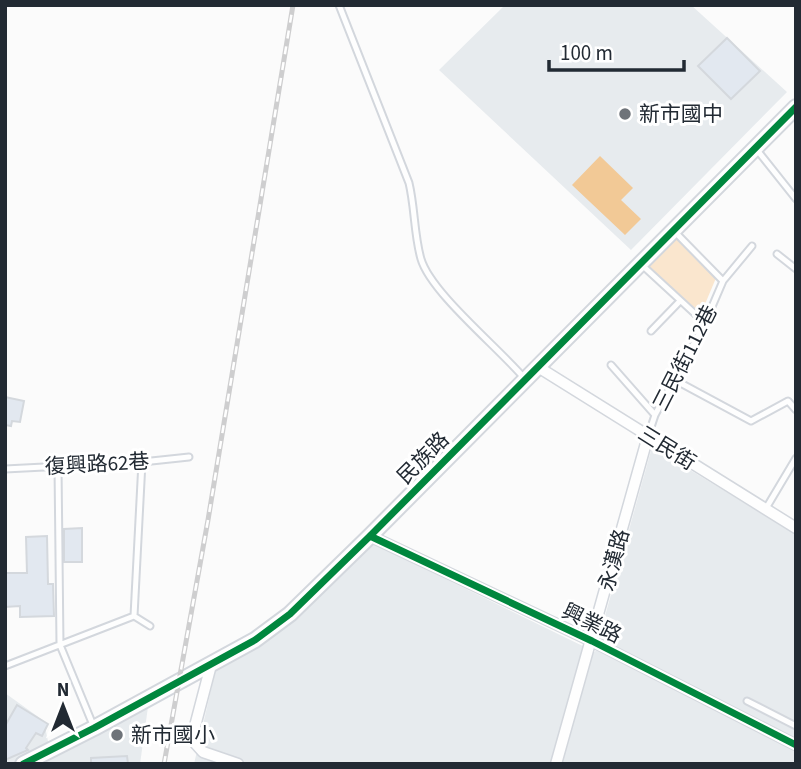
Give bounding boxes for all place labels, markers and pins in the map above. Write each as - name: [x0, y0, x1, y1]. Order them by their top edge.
- place label: 新市國中: [639, 99, 723, 129]
- marker: 新市國中: [617, 106, 633, 122]
- place label: 新市國小: [131, 720, 215, 750]
- marker: 新市國小: [109, 727, 125, 743]

